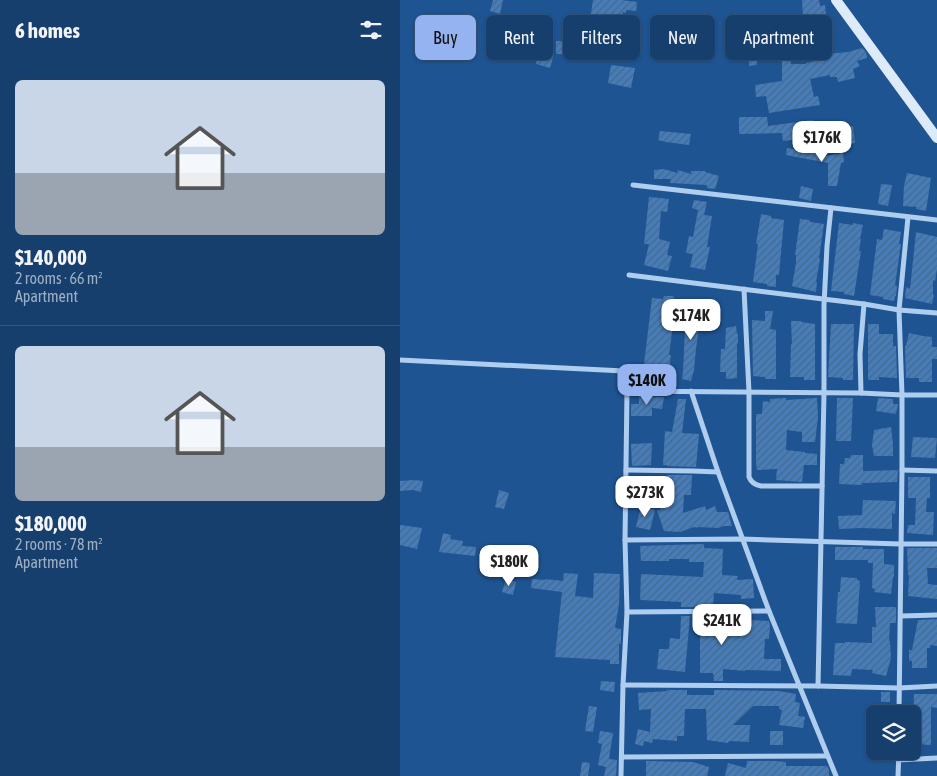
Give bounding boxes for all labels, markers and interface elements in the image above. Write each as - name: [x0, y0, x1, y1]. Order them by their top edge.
- chip: Buy: [415, 15, 476, 60]
- chip: Rent: [486, 15, 553, 60]
- chip: Filters: [563, 15, 640, 60]
- chip: New: [650, 15, 715, 60]
- chip: Apartment: [725, 15, 832, 60]
- icon: filters: [357, 16, 385, 44]
- text: 6 homes: [15, 18, 80, 42]
- icon: home: [155, 113, 245, 203]
- pin: $176K: [787, 120, 857, 163]
- text: $176K: [803, 128, 841, 146]
- text: $140,000: [15, 245, 87, 269]
- text: 2 rooms · 66 m²: [15, 269, 103, 287]
- text: Apartment: [15, 287, 78, 305]
- pin: $174K: [656, 298, 726, 341]
- text: $174K: [672, 306, 710, 324]
- pin: $140K: [612, 364, 682, 406]
- text: $140K: [628, 371, 666, 389]
- icon: home: [155, 378, 245, 468]
- pin: $273K: [610, 476, 680, 518]
- text: $273K: [626, 483, 664, 501]
- text: $180,000: [15, 511, 87, 535]
- text: 2 rooms · 78 m²: [15, 535, 103, 553]
- pin: $180K: [474, 544, 544, 587]
- text: $180K: [490, 552, 528, 570]
- text: Apartment: [15, 553, 78, 571]
- pin: $241K: [687, 604, 757, 646]
- text: $241K: [703, 611, 741, 629]
- map controls: [866, 705, 921, 760]
- button: layers: [866, 705, 921, 760]

